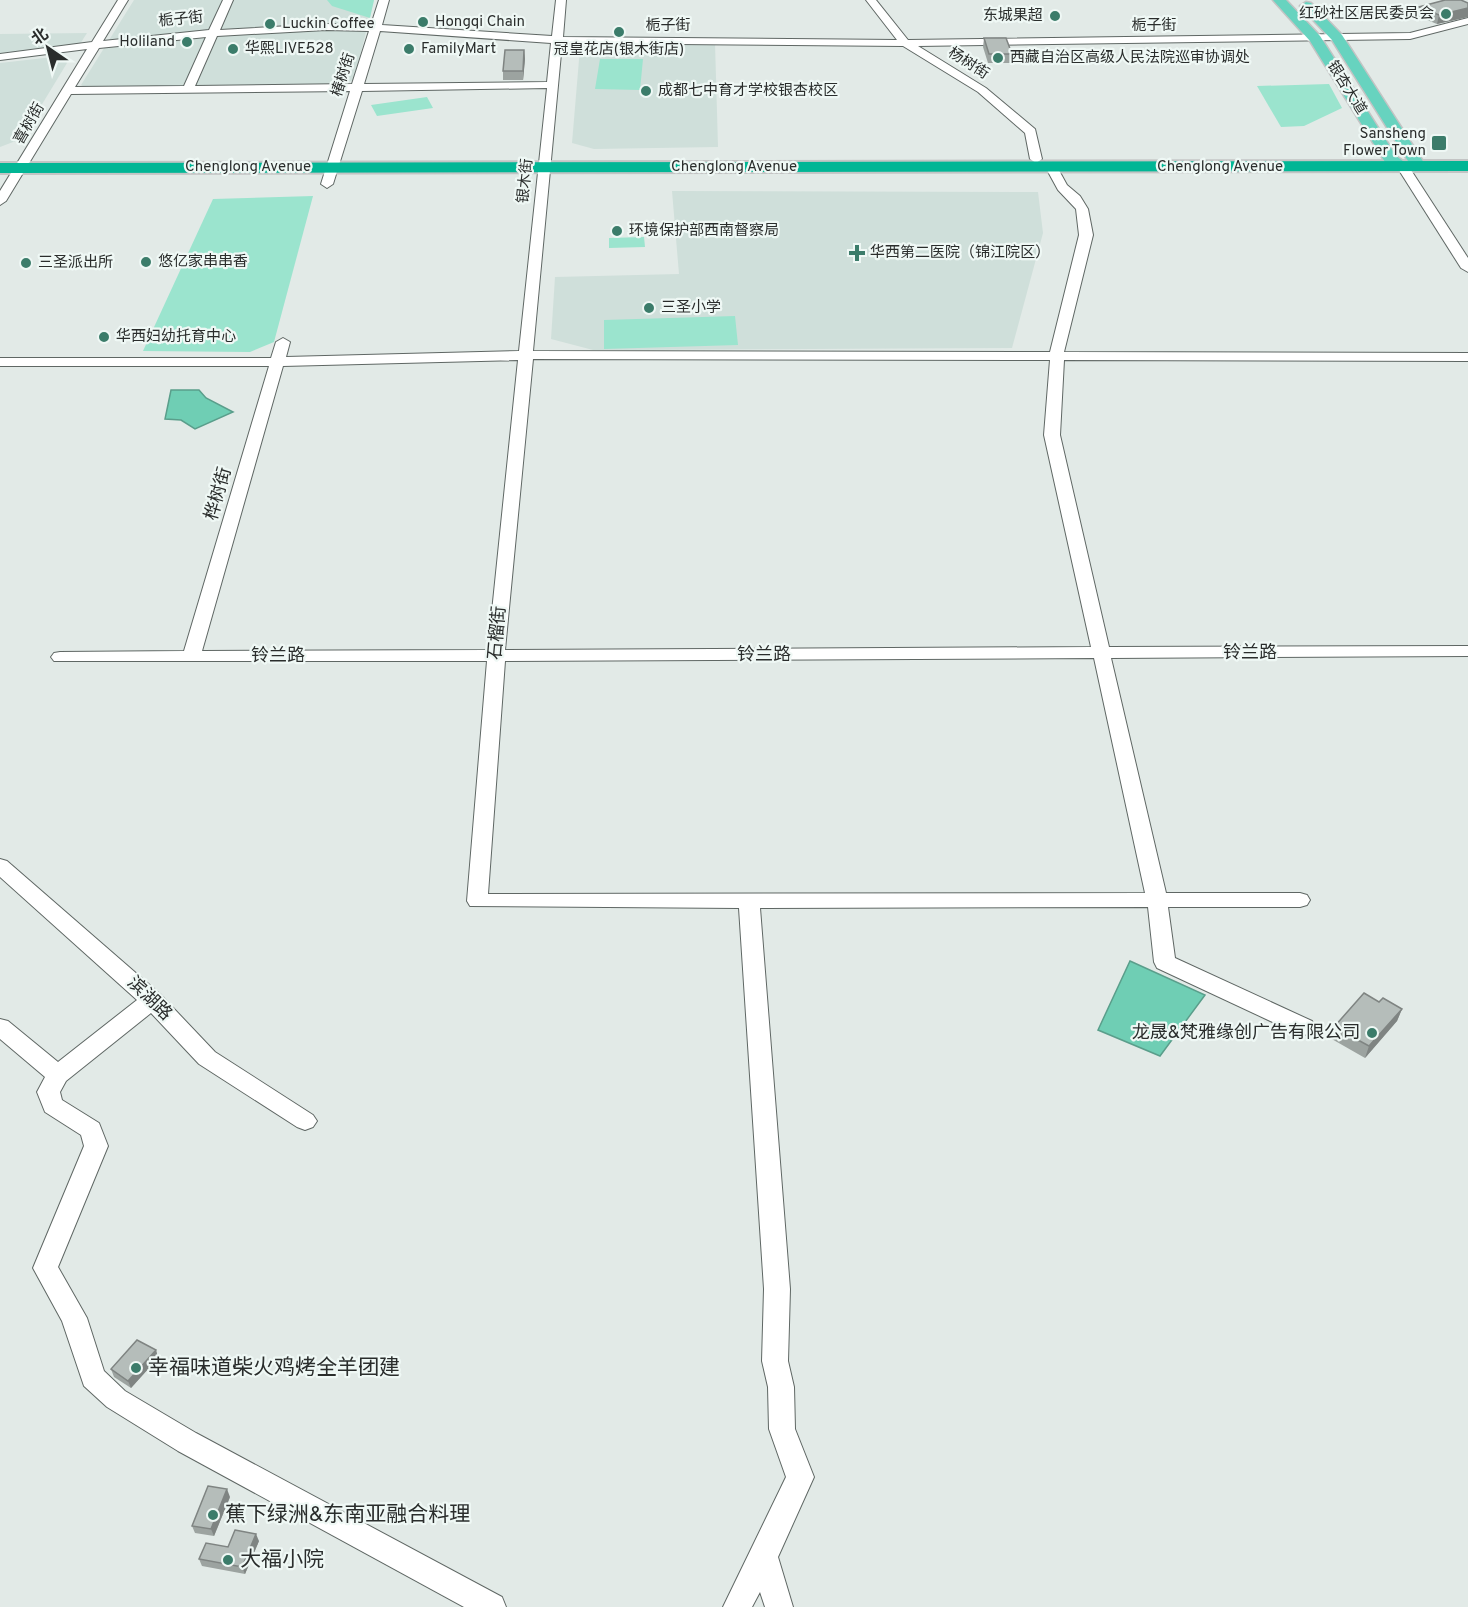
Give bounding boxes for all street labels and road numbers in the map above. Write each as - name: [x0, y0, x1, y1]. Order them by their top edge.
- street label: 栀子街: [158, 8, 204, 32]
- street label: 栀子街: [645, 17, 691, 36]
- street label: 栀子街: [1131, 17, 1177, 36]
- street label: 杨树街: [944, 43, 993, 84]
- street label: 椿树街: [327, 50, 360, 99]
- street label: 银杏大道: [1322, 58, 1370, 118]
- street label: 喜树街: [10, 99, 49, 148]
- street label: Chenglong Avenue: [185, 158, 311, 177]
- street label: 银木街: [514, 158, 538, 204]
- street label: Chenglong Avenue: [671, 158, 797, 177]
- street label: Chenglong Avenue: [1157, 158, 1283, 177]
- street label: 桦树街: [201, 465, 237, 523]
- street label: 石榴街: [484, 605, 512, 661]
- street label: 铃兰路: [1223, 642, 1277, 665]
- street label: 铃兰路: [737, 644, 791, 667]
- street label: 铃兰路: [251, 645, 305, 668]
- street label: 滨湖路: [122, 972, 176, 1026]

